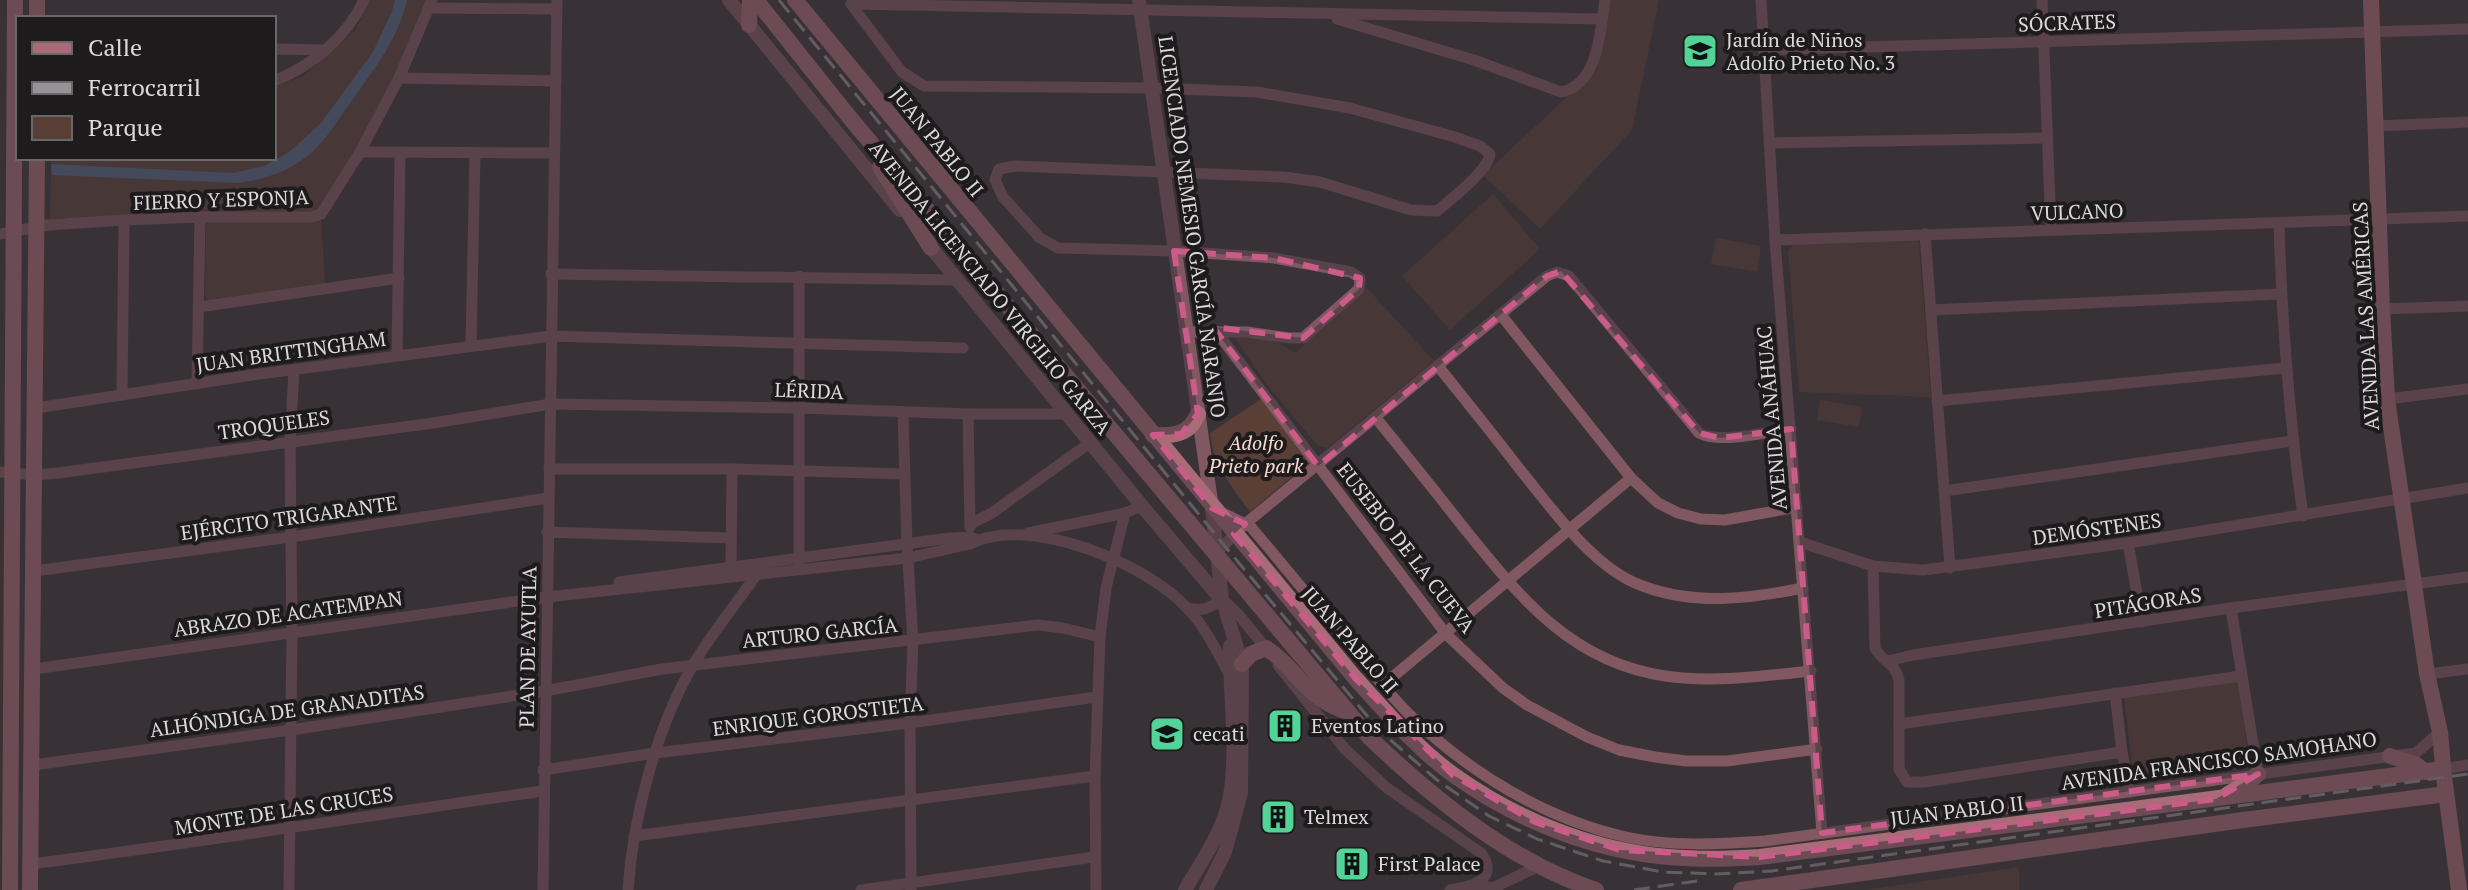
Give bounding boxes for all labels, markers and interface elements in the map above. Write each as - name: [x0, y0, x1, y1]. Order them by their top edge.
- street label: SÓCRATES: [2018, 7, 2116, 38]
- legend: [16, 16, 276, 160]
- place label: Jardín de Niños Adolfo Prieto No. 3: [1726, 26, 1895, 76]
- text: Calle: [88, 31, 142, 63]
- school or university icon: Jardín de Niños Adolfo Prieto No. 3: [1681, 32, 1719, 70]
- street label: LICENCIADO NEMESIO GARCÍA NARANJO: [1152, 34, 1233, 420]
- text: Ferrocarril: [88, 71, 201, 103]
- street label: JUAN PABLO II: [885, 81, 990, 202]
- text: Parque: [88, 111, 163, 143]
- street label: AVENIDA LICENCIADO VIRGILIO GARZA: [863, 135, 1118, 441]
- street label: FIERRO Y ESPONJA: [133, 183, 310, 216]
- street label: VULCANO: [2030, 196, 2124, 227]
- street label: AVENIDA LAS AMÉRICAS: [2346, 201, 2385, 431]
- street label: JUAN BRITTINGHAM: [194, 325, 388, 378]
- street label: AVENIDA ANÁHUAC: [1750, 325, 1793, 511]
- street label: LÉRIDA: [774, 376, 844, 405]
- street label: TROQUELES: [216, 403, 332, 446]
- park label: Adolfo Prieto park: [1208, 429, 1304, 479]
- street label: EUSEBIO DE LA CUEVA: [1331, 457, 1482, 639]
- street label: EJÉRCITO TRIGARANTE: [179, 489, 399, 546]
- street label: DEMÓSTENES: [2031, 506, 2163, 551]
- street label: PLAN DE AYUTLA: [513, 566, 542, 728]
- street label: JUAN PABLO II: [1296, 580, 1405, 699]
- street label: PITÁGORAS: [2092, 581, 2203, 624]
- street label: ABRAZO DE ACATEMPAN: [172, 584, 404, 643]
- street label: ARTURO GARCÍA: [741, 611, 899, 654]
- street label: ALHÓNDIGA DE GRANADITAS: [148, 678, 426, 743]
- street label: ENRIQUE GOROSTIETA: [711, 689, 925, 742]
- building icon: Eventos Latino: [1266, 707, 1304, 745]
- place label: Eventos Latino: [1311, 712, 1444, 739]
- school or university icon: cecati: [1148, 715, 1186, 753]
- place label: cecati: [1193, 720, 1245, 747]
- street label: AVENIDA FRANCISCO SAMOHANO: [2059, 725, 2379, 796]
- street label: MONTE DE LAS CRUCES: [173, 780, 395, 841]
- street label: JUAN PABLO II: [1889, 789, 2025, 832]
- building icon: Telmex: [1259, 798, 1297, 836]
- place label: Telmex: [1304, 803, 1369, 830]
- building icon: First Palace: [1333, 845, 1371, 883]
- place label: First Palace: [1378, 850, 1481, 877]

